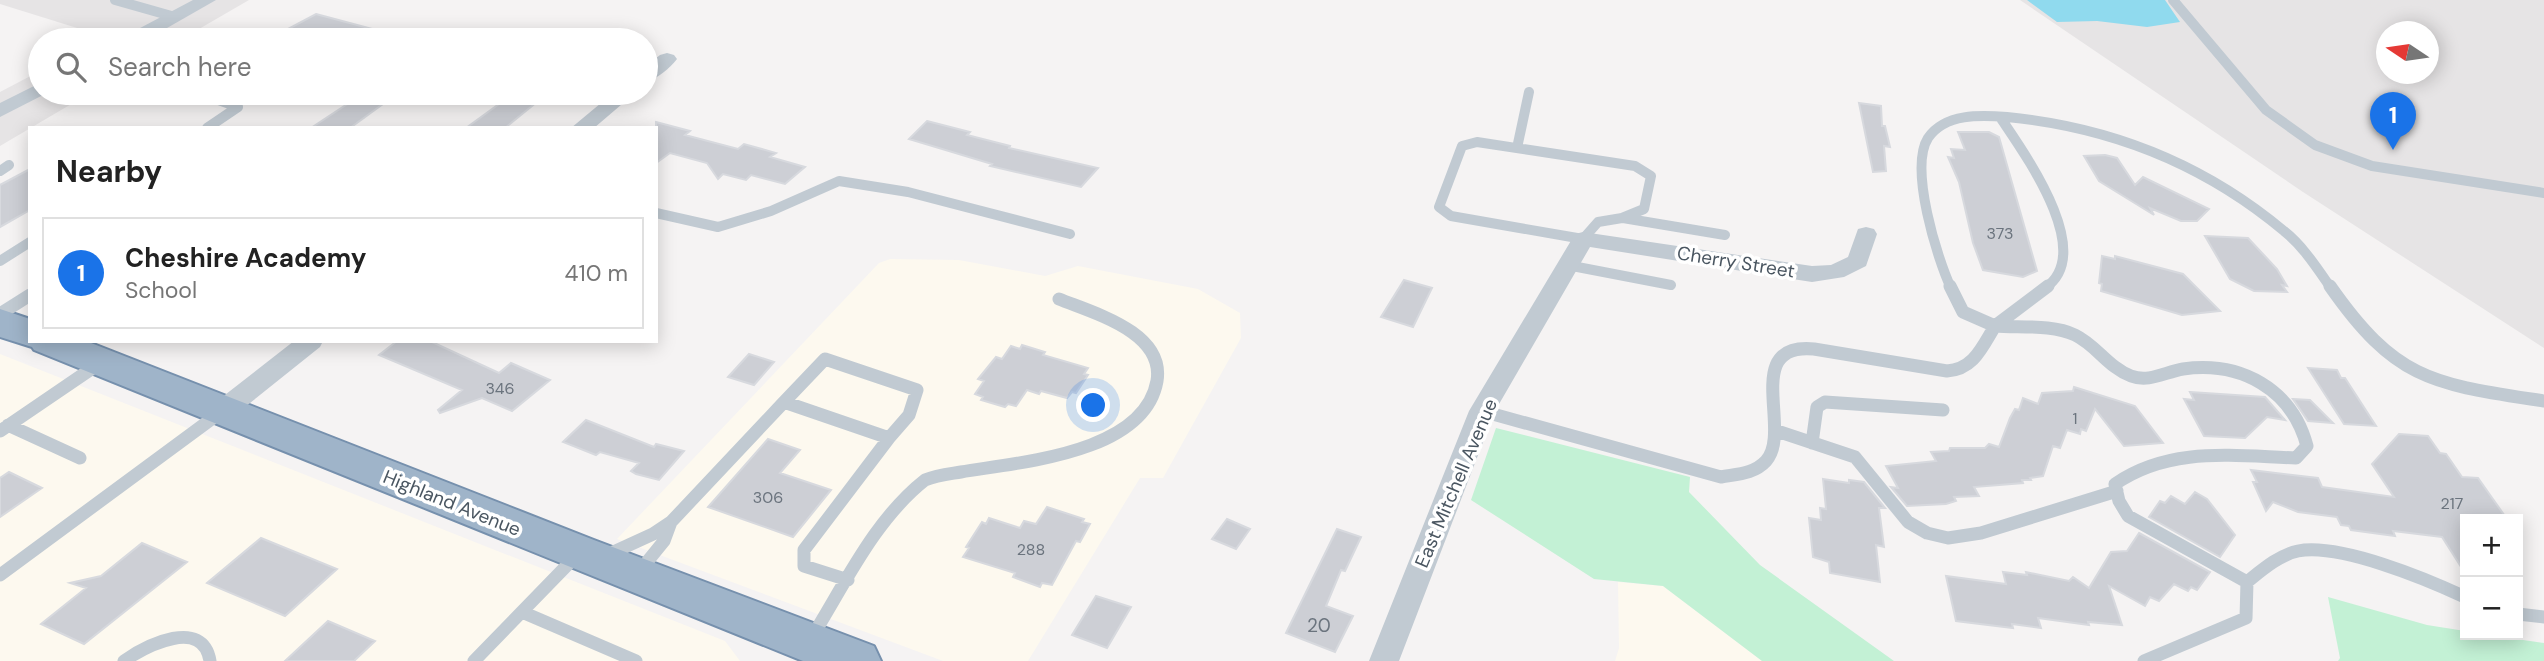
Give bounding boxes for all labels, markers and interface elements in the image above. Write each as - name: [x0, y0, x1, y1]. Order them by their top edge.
- north arrow: [2376, 21, 2439, 84]
- search box: [28, 28, 658, 105]
- icon: search: [52, 48, 90, 86]
- text: Search here: [108, 50, 251, 84]
- pin: 1: [2370, 92, 2416, 150]
- text: Nearby: [56, 152, 162, 191]
- house number: 373: [1987, 223, 2013, 244]
- street label: Cherry Street: [1675, 240, 1797, 284]
- text: Cheshire Academy: [125, 241, 366, 275]
- text: 1: [77, 258, 85, 288]
- text: 410 m: [565, 258, 628, 288]
- text: School: [125, 275, 197, 305]
- house number: 346: [485, 378, 515, 399]
- your location: [1076, 388, 1110, 422]
- street label: East Mitchell Avenue: [1409, 395, 1503, 571]
- house number: 1: [2073, 408, 2078, 429]
- street label: Highland Avenue: [380, 464, 524, 542]
- house number: 306: [753, 487, 783, 508]
- house number: 217: [2441, 493, 2463, 514]
- map controls: [2460, 514, 2523, 640]
- button: +: [2460, 514, 2523, 577]
- house number: 288: [1017, 539, 1045, 560]
- button: −: [2460, 577, 2523, 640]
- house number: 20: [1307, 613, 1331, 638]

